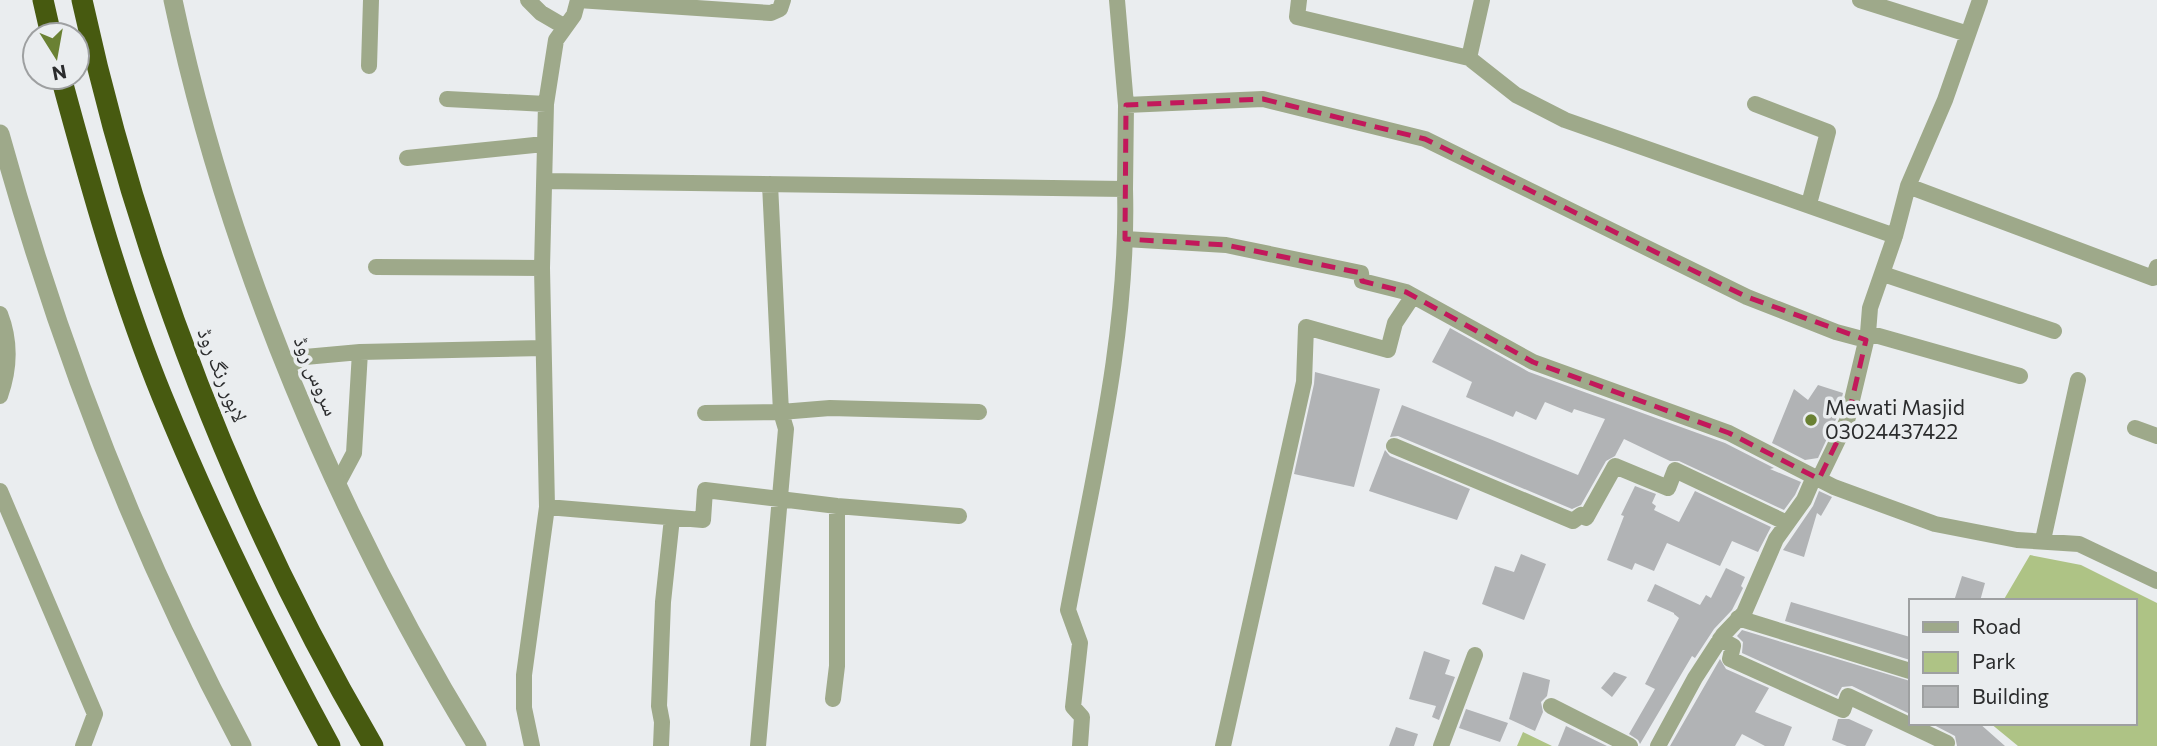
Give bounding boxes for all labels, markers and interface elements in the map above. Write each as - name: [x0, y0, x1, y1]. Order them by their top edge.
- north arrow: [21, 21, 91, 91]
- text: N: [50, 61, 69, 86]
- street label: لاہور رنگ روڈ: [192, 324, 254, 426]
- street label: سروس روڈ: [288, 332, 345, 420]
- place label: Mewati Masjid 03024437422: [1825, 394, 1965, 443]
- marker: Mewati Masjid 03024437422: [1803, 412, 1819, 428]
- legend: [1909, 599, 2136, 725]
- text: Road: [1972, 613, 2021, 638]
- text: Park: [1972, 648, 2016, 673]
- text: Building: [1972, 683, 2049, 708]

